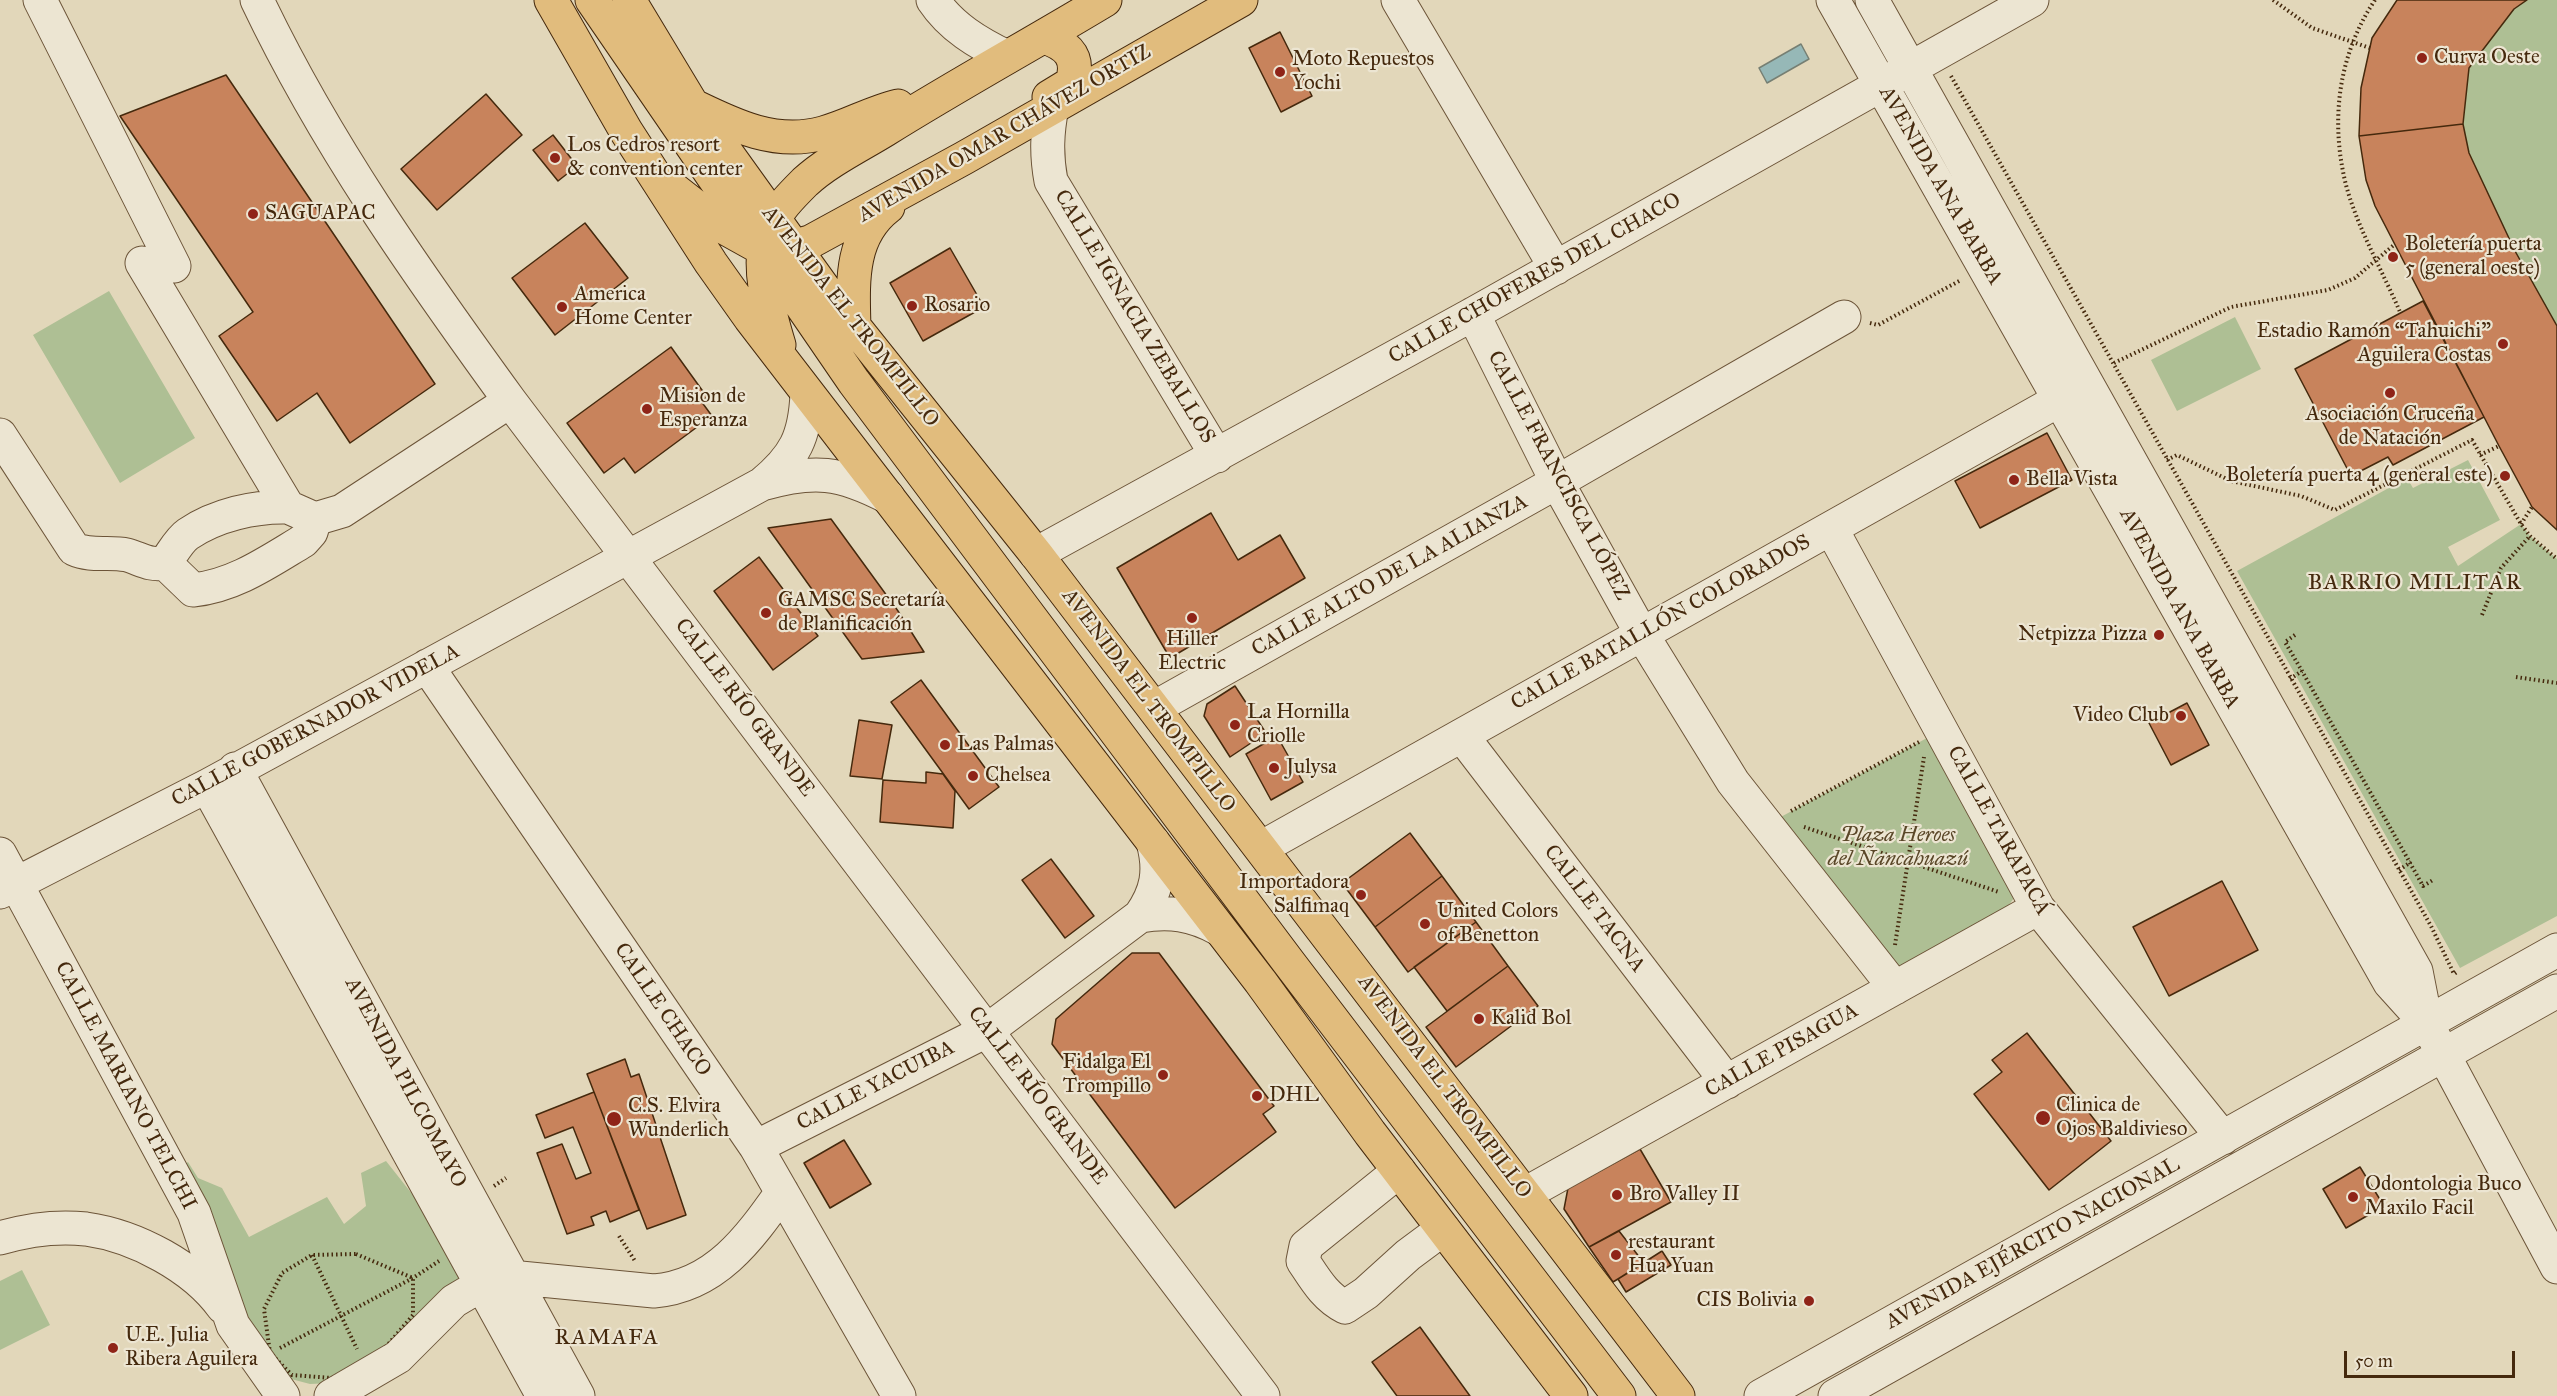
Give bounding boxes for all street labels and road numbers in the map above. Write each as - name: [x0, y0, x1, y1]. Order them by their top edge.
- street label: AVENIDA OMAR CHÁVEZ ORTIZ: [854, 40, 1156, 228]
- street label: AVENIDA ANA BARBA: [1873, 82, 2007, 290]
- street label: CALLE IGNACIA ZEBALLOS: [1048, 186, 1220, 448]
- street label: CALLE CHOFERES DEL CHACO: [1385, 188, 1685, 370]
- street label: AVENIDA EL TROMPILLO: [756, 202, 944, 432]
- street label: CALLE FRANCISCA LÓPEZ: [1481, 347, 1635, 605]
- street label: CALLE ALTO DE LA ALIANZA: [1248, 489, 1532, 663]
- street label: AVENIDA ANA BARBA: [2113, 504, 2245, 714]
- street label: CALLE BATALLÓN COLORADOS: [1507, 530, 1815, 716]
- street label: AVENIDA EL TROMPILLO: [1056, 584, 1240, 818]
- street label: CALLE RÍO GRANDE: [669, 614, 819, 802]
- street label: CALLE GOBERNADOR VIDELA: [168, 639, 464, 813]
- street label: CALLE TARAPACÁ: [1941, 742, 2055, 920]
- street label: CALLE TACNA: [1538, 840, 1650, 978]
- street label: CALLE CHACO: [608, 938, 716, 1082]
- street label: CALLE MARIANO TELCHI: [49, 958, 201, 1214]
- street label: AVENIDA EL TROMPILLO: [1352, 970, 1536, 1204]
- street label: AVENIDA PILCOMAYO: [339, 974, 471, 1192]
- street label: CALLE PISAGUA: [1701, 999, 1863, 1103]
- street label: CALLE RÍO GRANDE: [962, 1002, 1112, 1190]
- street label: CALLE YACUIBA: [793, 1035, 959, 1137]
- street label: AVENIDA EJÉRCITO NACIONAL: [1882, 1152, 2184, 1336]

